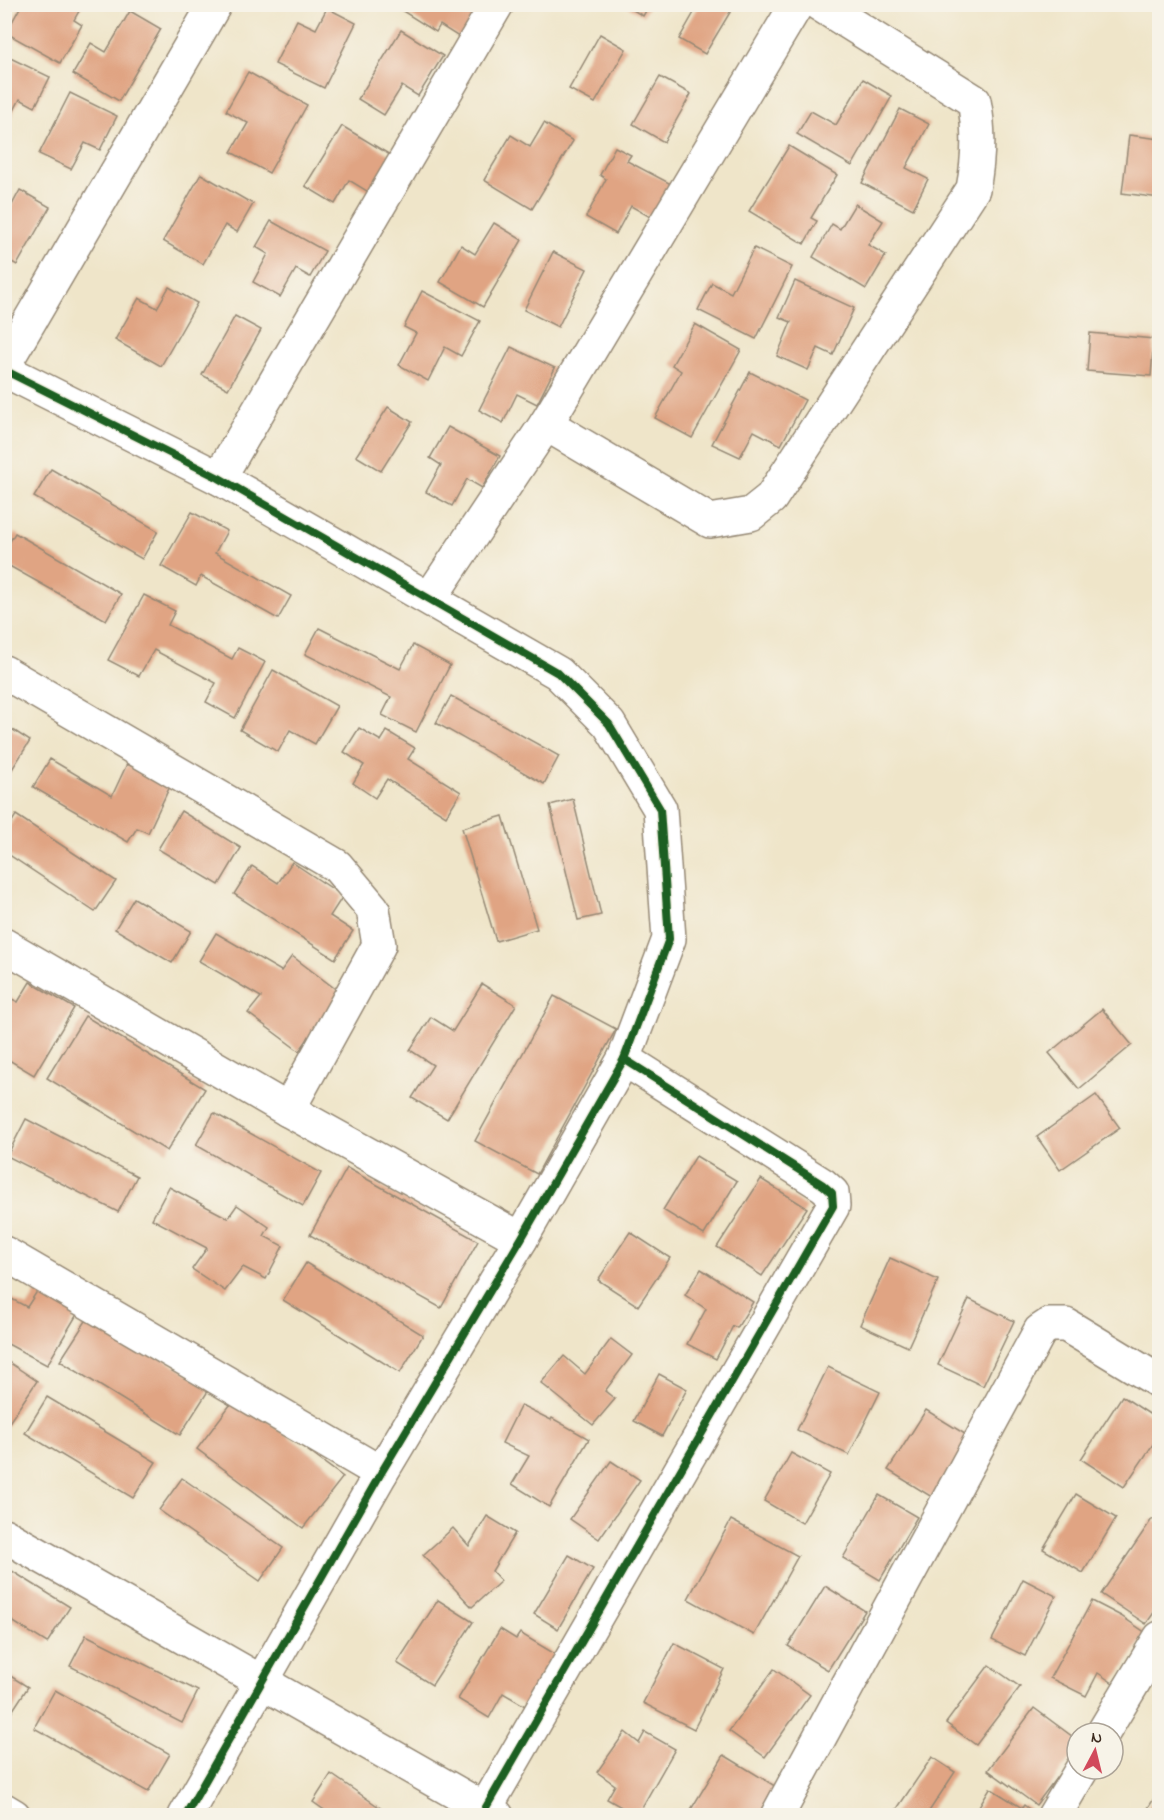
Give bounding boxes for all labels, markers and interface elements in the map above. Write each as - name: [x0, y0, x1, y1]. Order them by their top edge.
- north arrow: [1065, 1721, 1125, 1781]
- text: N: [1090, 1726, 1104, 1751]

